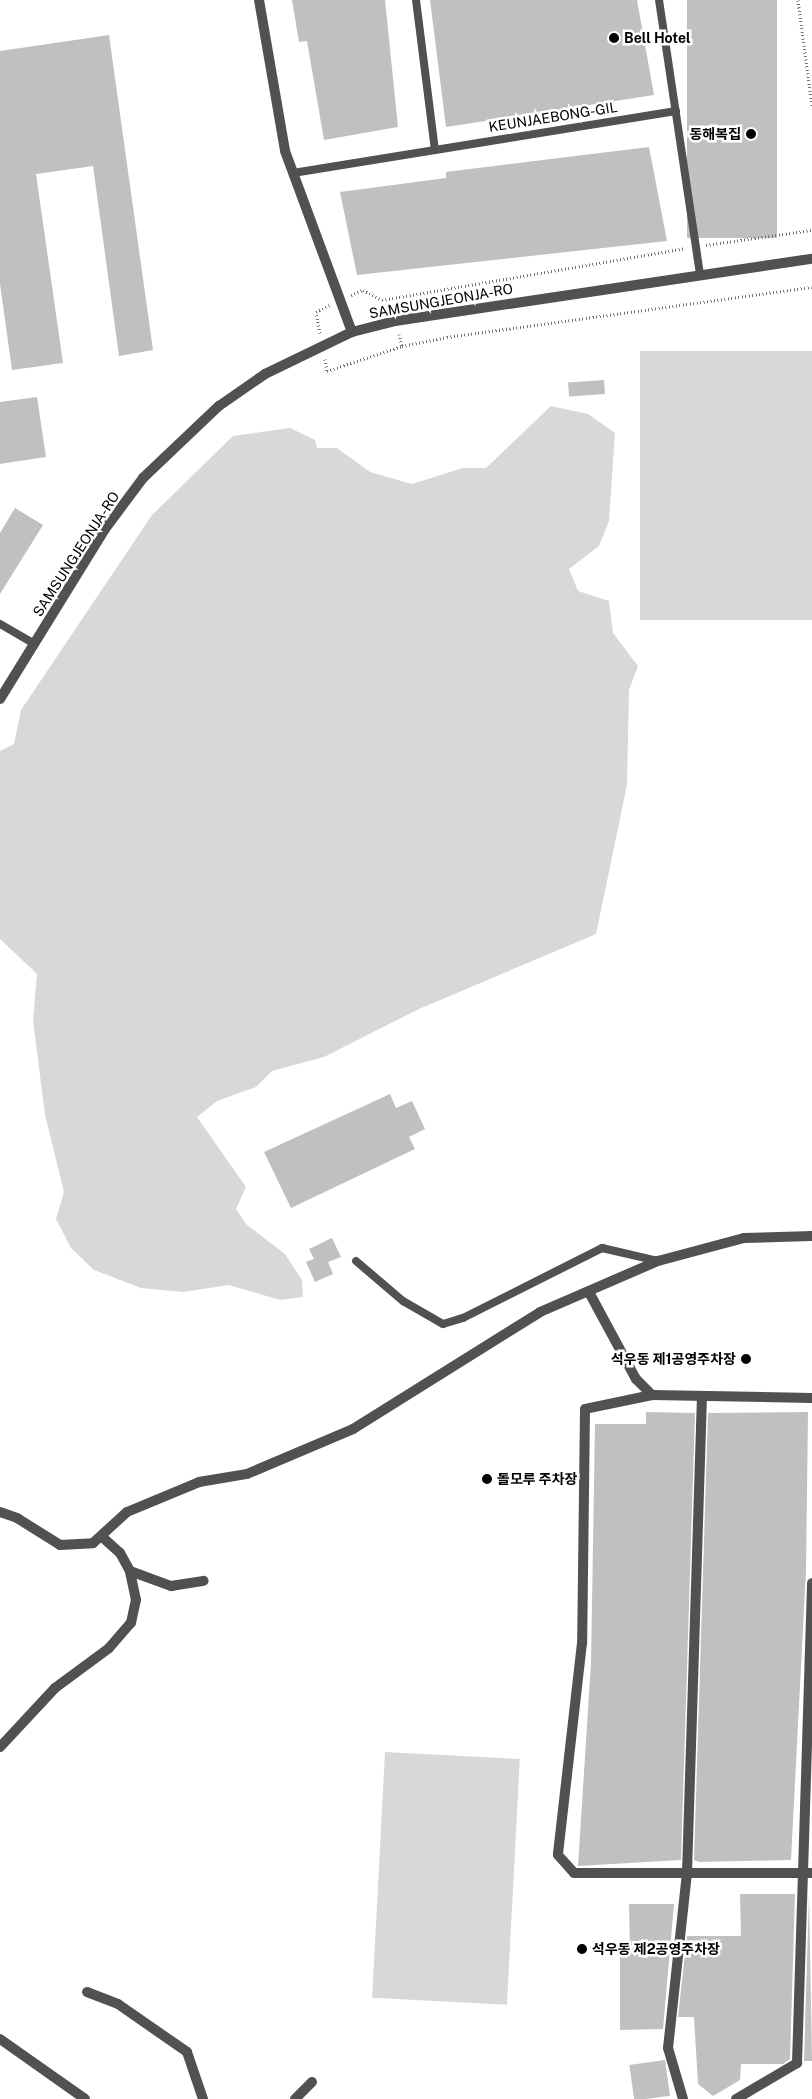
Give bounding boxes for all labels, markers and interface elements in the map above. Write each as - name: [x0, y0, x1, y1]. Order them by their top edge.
- place label: Bell Hotel: [624, 30, 691, 46]
- marker: Bell Hotel: [608, 32, 620, 44]
- street label: KEUNJAEBONG-GIL: [487, 99, 619, 135]
- place label: 동해복집: [689, 126, 741, 142]
- marker: 동해복집: [745, 128, 757, 140]
- street label: SAMSUNGJEONJA-RO: [368, 280, 514, 322]
- street label: SAMSUNGJEONJA-RO: [29, 488, 123, 620]
- place label: 석우동 제1공영주차장: [611, 1351, 736, 1367]
- marker: 석우동 제1공영주차장: [740, 1353, 752, 1365]
- place label: 돌모루 주차장: [497, 1471, 577, 1487]
- marker: 돌모루 주차장: [481, 1473, 493, 1485]
- place label: 석우동 제2공영주차장: [592, 1941, 720, 1957]
- marker: 석우동 제2공영주차장: [576, 1943, 588, 1955]

